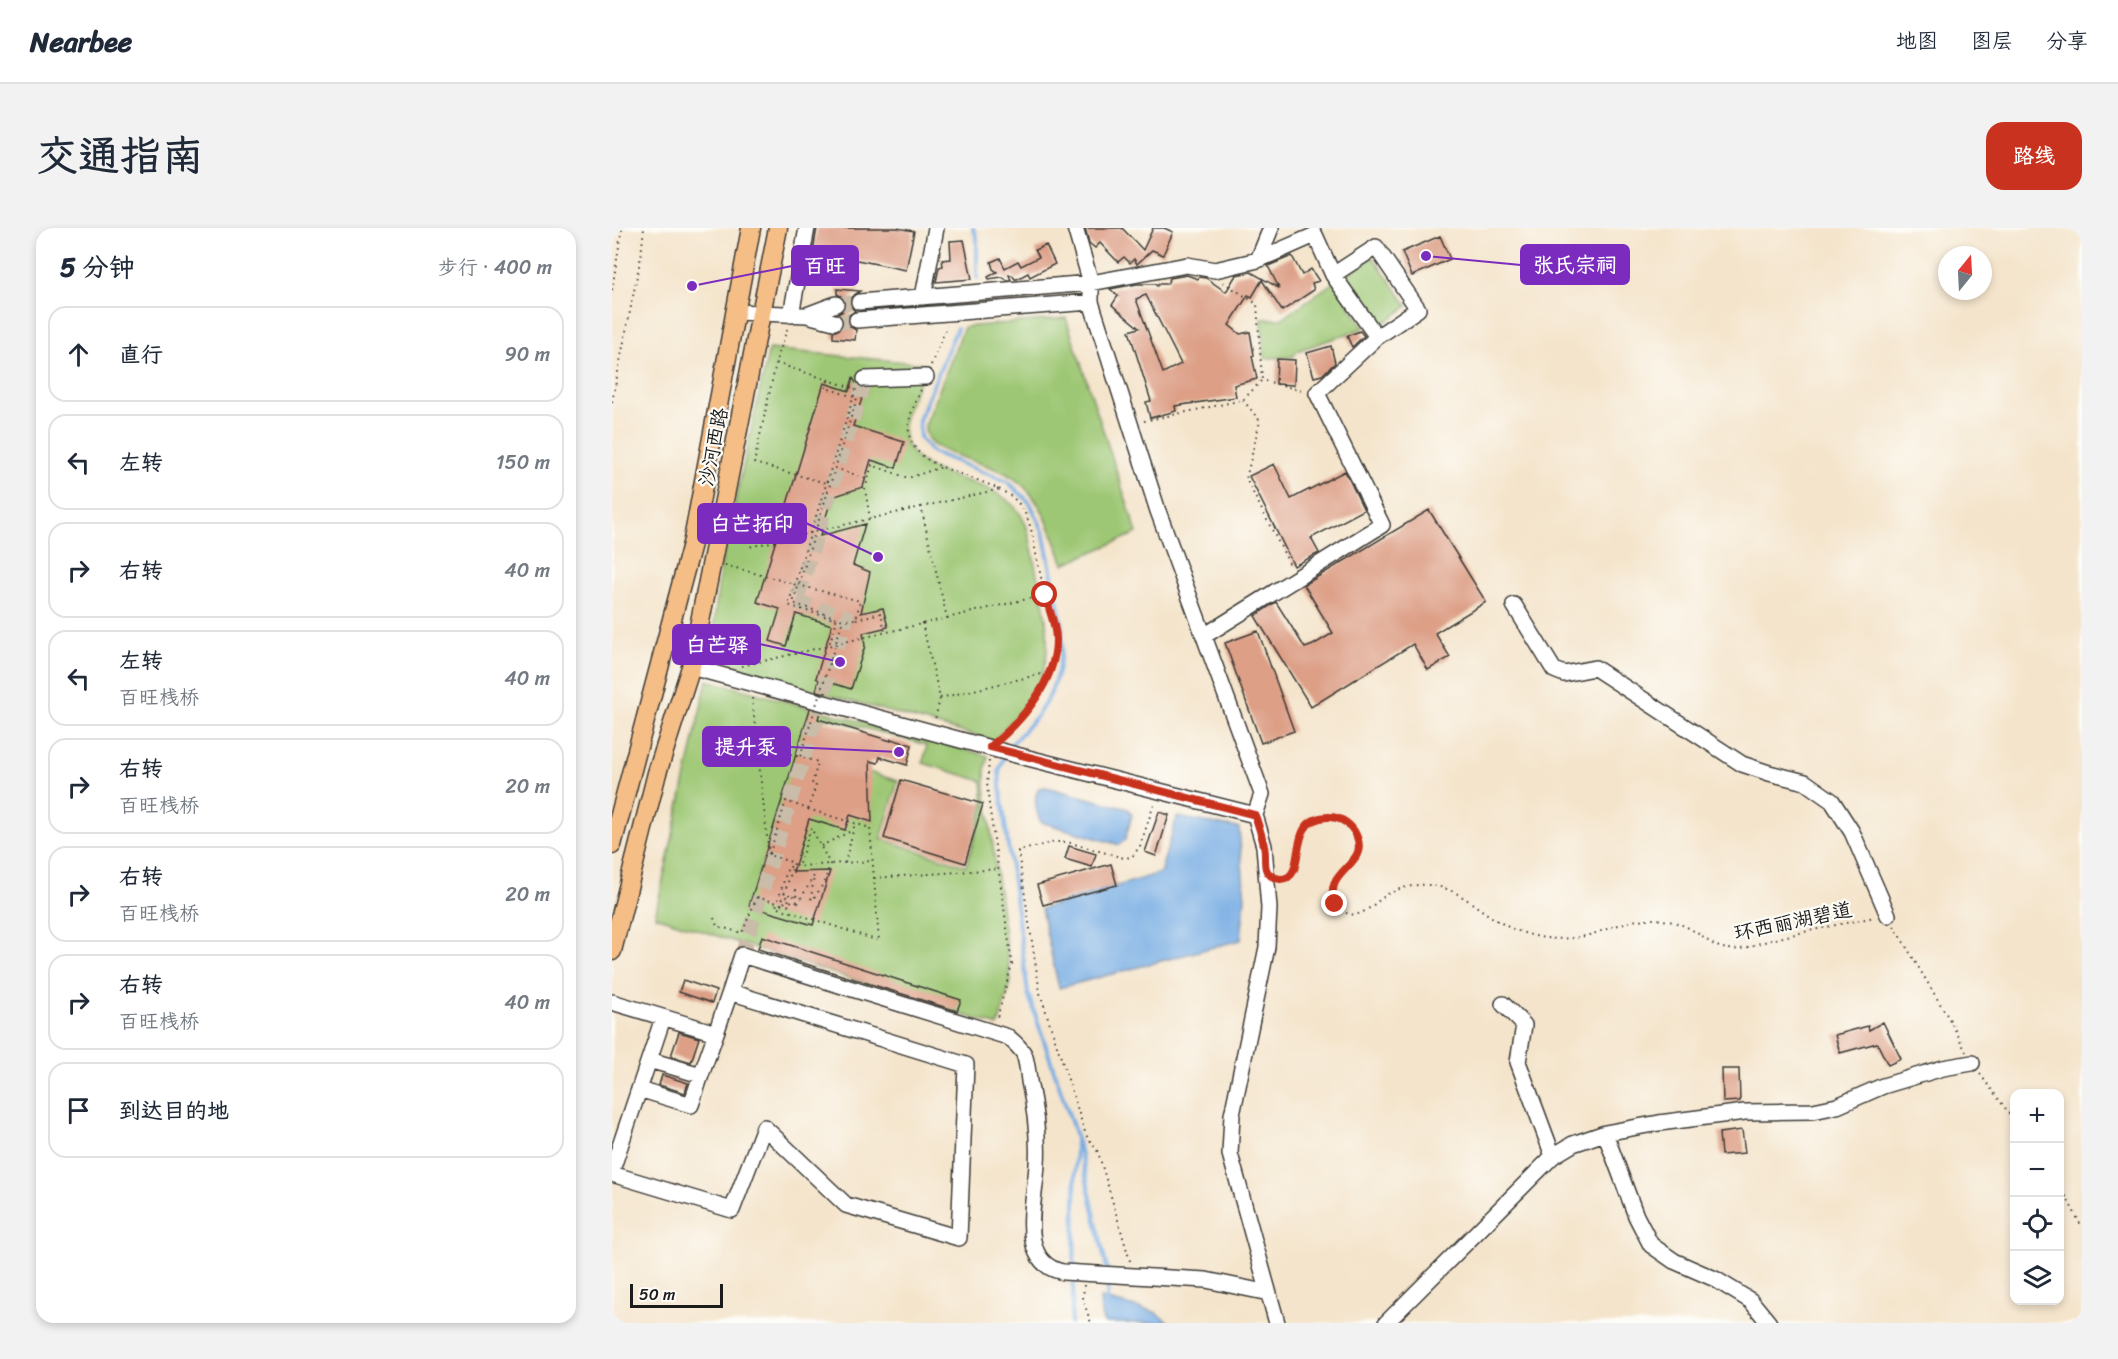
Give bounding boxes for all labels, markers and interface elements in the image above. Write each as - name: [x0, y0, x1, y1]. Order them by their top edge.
- text: Nearbee: [30, 17, 132, 66]
- text: 地图: [1896, 22, 1938, 60]
- text: 图层: [1971, 22, 2013, 60]
- text: 分享: [2046, 22, 2088, 60]
- text: 交通指南: [36, 119, 204, 193]
- button: 路线: [1986, 122, 2082, 190]
- text: 5 分钟: [60, 244, 135, 290]
- callout: 张氏宗祠: [1521, 245, 1629, 284]
- callout: 百旺: [792, 246, 858, 285]
- text: 张氏宗祠: [1533, 246, 1617, 284]
- north arrow: [1938, 246, 1992, 300]
- text: 百旺: [804, 247, 846, 285]
- text: 步行 · 400 m: [438, 250, 552, 285]
- text: 直行: [119, 335, 163, 374]
- text: 90 m: [505, 337, 550, 372]
- icon: ahead: [62, 338, 95, 371]
- street label: 沙河西路: [689, 404, 738, 490]
- text: 左转: [119, 443, 163, 482]
- text: 150 m: [496, 445, 550, 480]
- icon: left: [62, 446, 95, 479]
- callout: 白芒拓印: [698, 504, 806, 543]
- text: 白芒拓印: [710, 505, 794, 543]
- text: 右转: [119, 551, 163, 590]
- text: 40 m: [504, 553, 550, 588]
- icon: right: [62, 554, 95, 587]
- route start: [1031, 581, 1057, 607]
- callout: 白芒驿: [673, 625, 760, 664]
- text: 白芒驿: [686, 626, 749, 664]
- text: 左转: [119, 641, 163, 680]
- text: 40 m: [504, 661, 550, 696]
- icon: left: [62, 662, 95, 695]
- text: 百旺栈桥: [119, 680, 199, 715]
- callout: 提升泵: [703, 727, 790, 766]
- text: 提升泵: [715, 728, 778, 766]
- text: 右转: [119, 749, 163, 788]
- text: 20 m: [505, 769, 550, 804]
- icon: right: [62, 770, 95, 803]
- text: 百旺栈桥: [119, 788, 199, 823]
- text: 右转: [119, 857, 163, 896]
- text: 20 m: [505, 877, 550, 912]
- icon: right: [62, 878, 95, 911]
- route end: [1321, 890, 1347, 916]
- street label: 环西丽湖碧道: [1731, 892, 1855, 951]
- text: 百旺栈桥: [119, 896, 199, 931]
- text: 右转: [119, 965, 163, 1004]
- text: 40 m: [504, 985, 550, 1020]
- icon: right: [62, 986, 95, 1019]
- text: 百旺栈桥: [119, 1004, 199, 1039]
- map controls: [2010, 1089, 2064, 1305]
- button: +: [2010, 1089, 2064, 1143]
- text: 到达目的地: [119, 1091, 229, 1130]
- icon: arrive: [62, 1094, 95, 1127]
- button: −: [2010, 1143, 2064, 1197]
- button: locate: [2010, 1197, 2064, 1251]
- button: layers: [2010, 1251, 2064, 1305]
- text: 50 m: [639, 1280, 675, 1309]
- scale bar: [630, 1281, 723, 1308]

